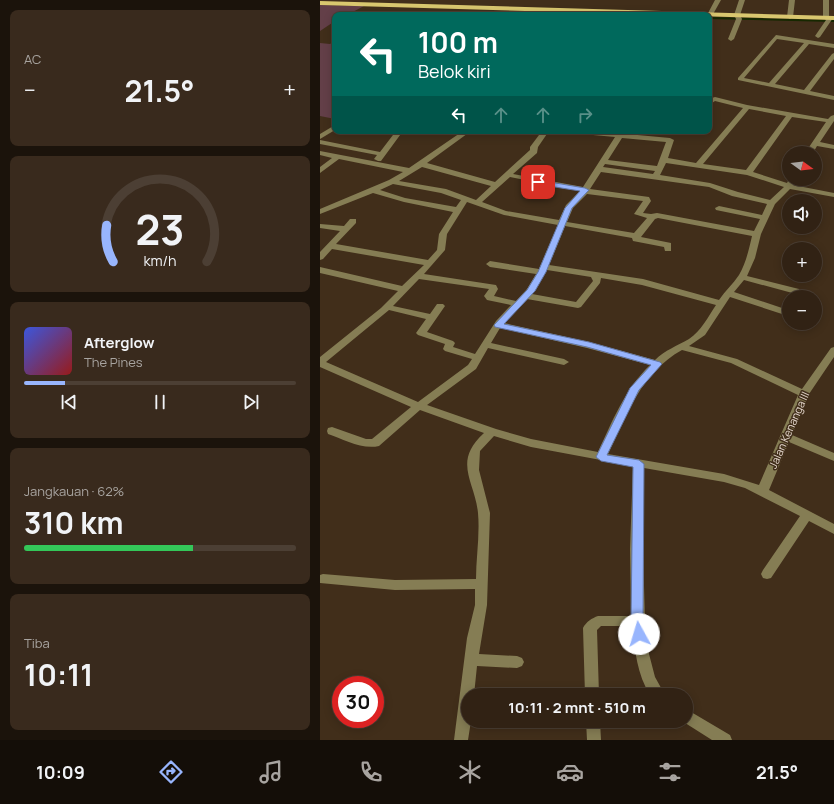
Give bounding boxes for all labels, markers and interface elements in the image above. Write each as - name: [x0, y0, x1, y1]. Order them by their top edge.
- text: 100 m: [418, 23, 498, 61]
- icon: left: [352, 28, 404, 80]
- text: AC: [24, 50, 41, 68]
- text: Belok kiri: [418, 59, 491, 83]
- text: 21.5°: [125, 70, 195, 111]
- text: −: [24, 75, 36, 105]
- text: +: [283, 75, 296, 105]
- icon: left: [448, 104, 470, 126]
- icon: ahead: [490, 104, 512, 126]
- icon: ahead: [532, 104, 554, 126]
- icon: right: [574, 104, 596, 126]
- north arrow: [782, 146, 822, 186]
- map controls: [782, 146, 822, 330]
- pin: [521, 165, 555, 199]
- icon: arrive: [527, 171, 549, 193]
- button: sound: [782, 194, 822, 234]
- text: 23: [136, 201, 184, 257]
- button: +: [782, 242, 822, 282]
- text: km/h: [143, 251, 177, 270]
- button: −: [782, 290, 822, 330]
- text: Afterglow: [84, 332, 155, 353]
- text: The Pines: [84, 353, 143, 371]
- street label: Jalan Kenanga III: [765, 389, 812, 471]
- icon: previous: [58, 391, 80, 413]
- icon: pause: [149, 391, 171, 413]
- icon: next: [240, 391, 262, 413]
- text: Jangkauan · 62%: [24, 482, 124, 500]
- text: 310 km: [24, 502, 123, 543]
- position arrow: [618, 613, 660, 655]
- text: Tiba: [24, 634, 50, 652]
- text: 10:11: [24, 654, 93, 695]
- speed limit sign: 30: [332, 676, 384, 728]
- text: 10:11 · 2 mnt · 510 m: [508, 697, 646, 718]
- icon: directions: [157, 758, 185, 786]
- icon: music: [257, 758, 285, 786]
- icon: phone: [357, 758, 385, 786]
- icon: climate: [456, 758, 484, 786]
- icon: car: [556, 758, 584, 786]
- icon: filters: [656, 758, 684, 786]
- text: 10:09: [36, 760, 85, 784]
- text: 21.5°: [756, 760, 798, 784]

